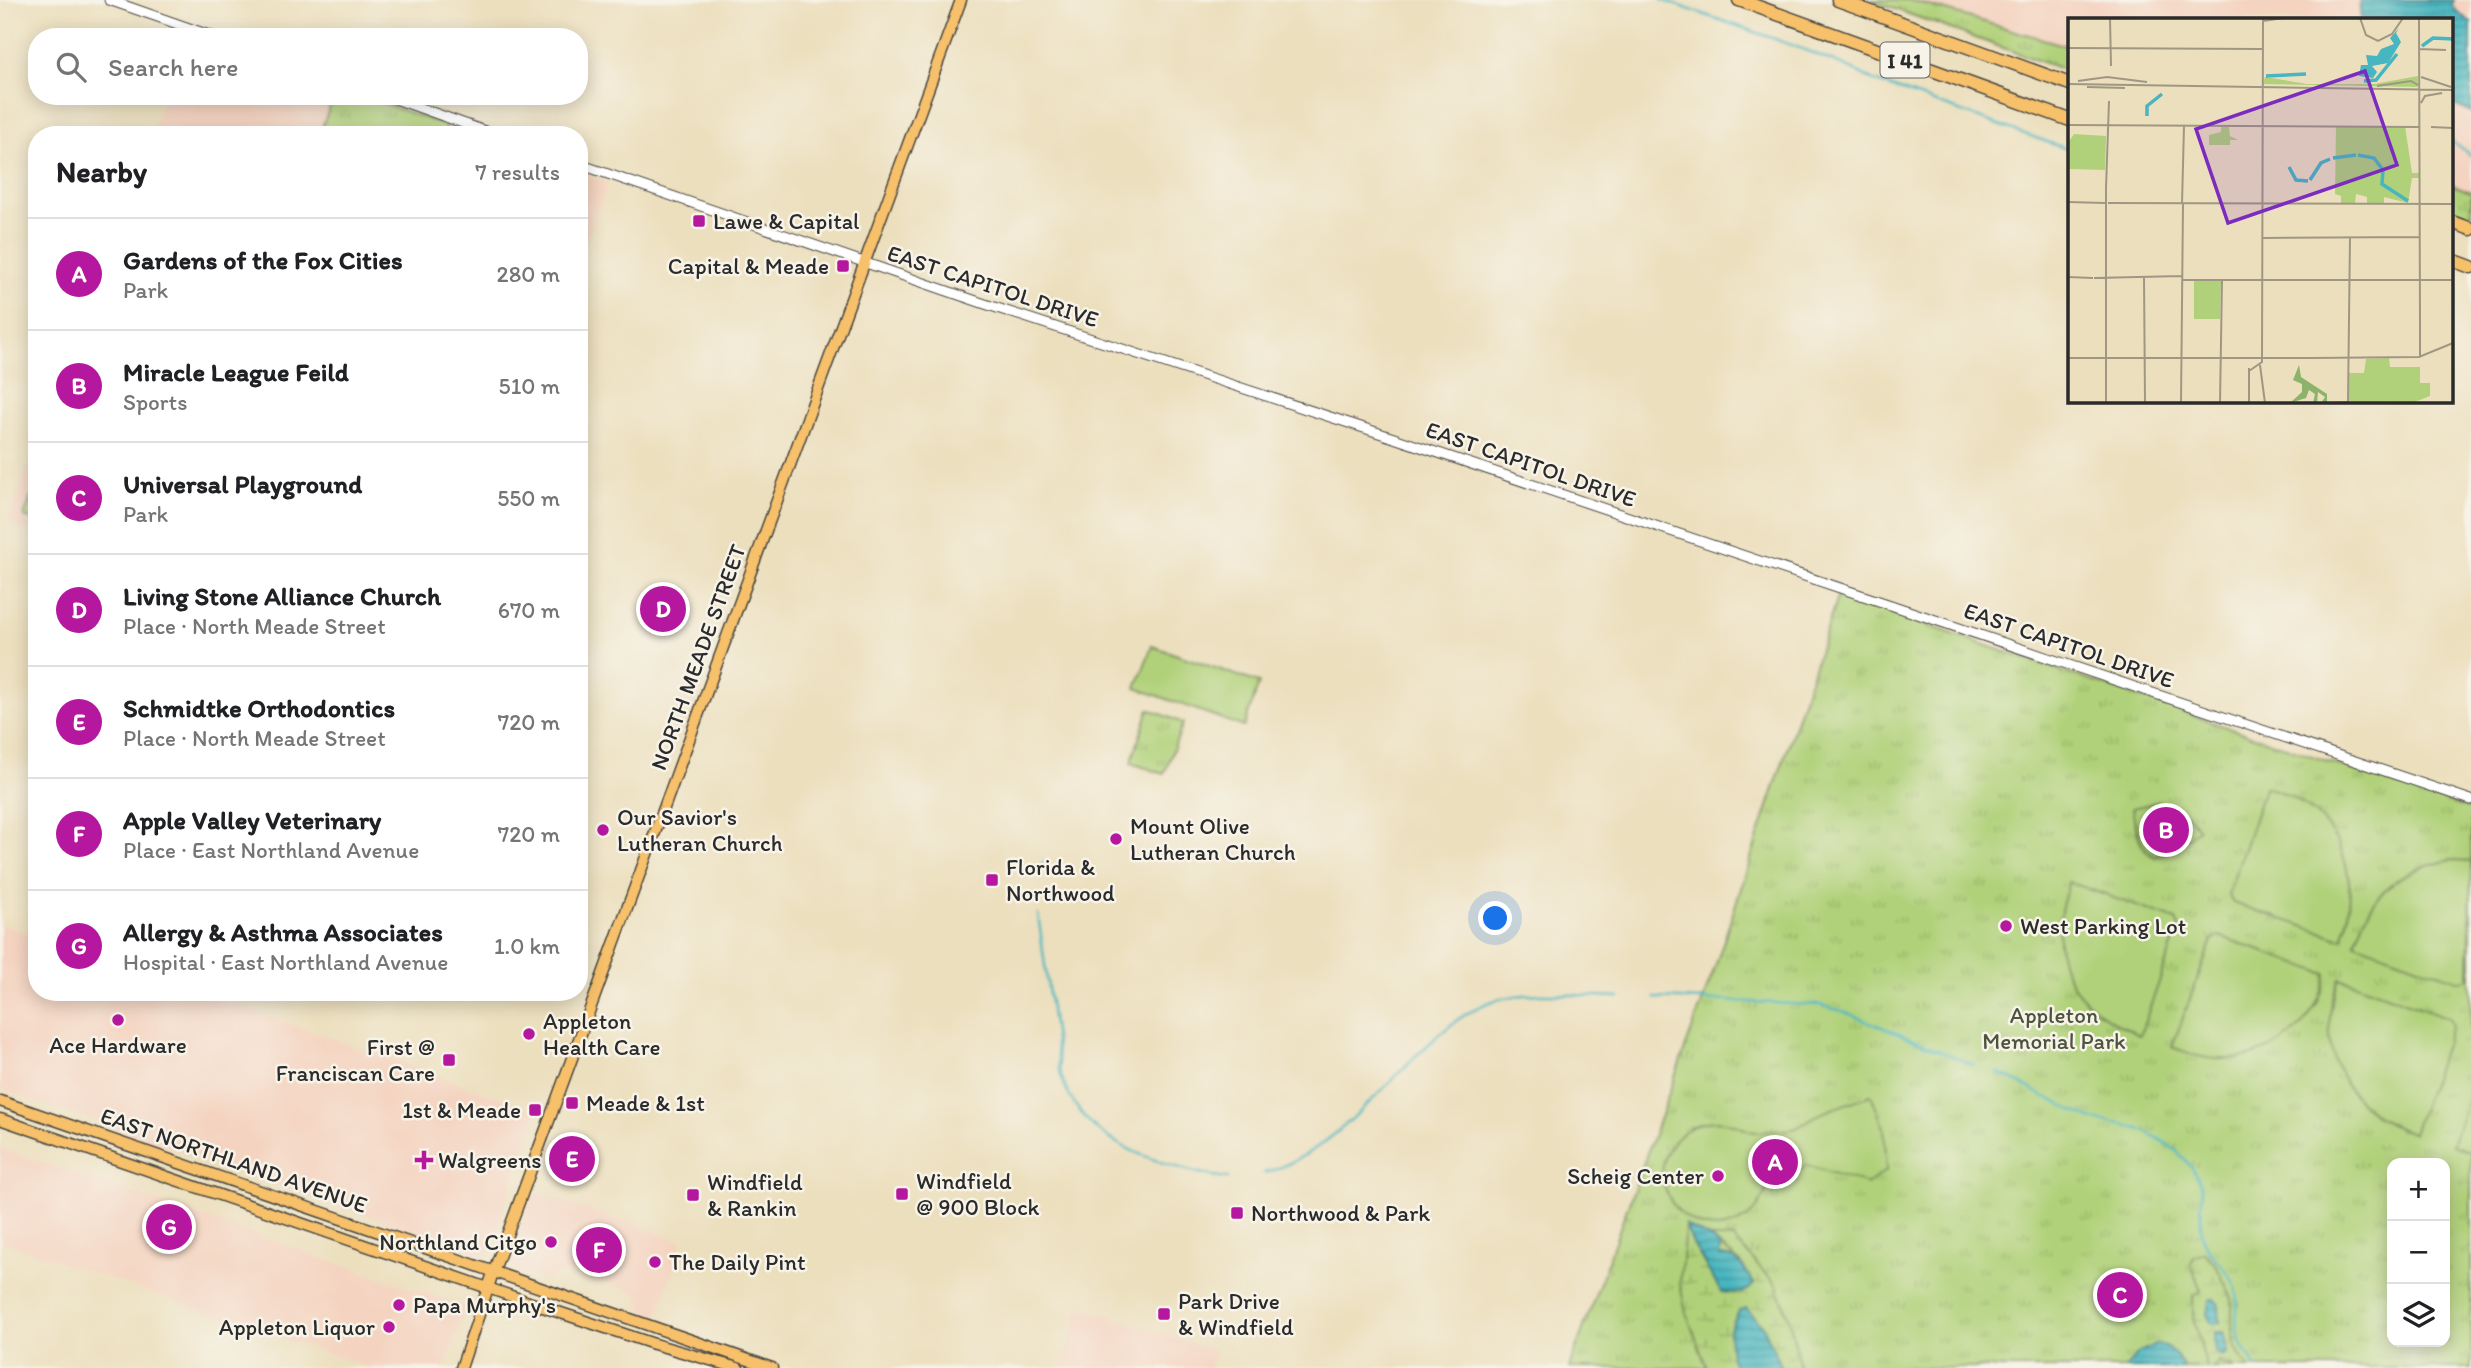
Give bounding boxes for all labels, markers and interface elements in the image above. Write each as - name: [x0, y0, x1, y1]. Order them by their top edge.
- inset map: [2068, 18, 2454, 402]
- search box: [28, 28, 588, 105]
- road number: I 41: [1881, 42, 1930, 78]
- icon: search: [52, 48, 90, 86]
- text: Search here: [108, 51, 238, 83]
- text: Nearby: [56, 153, 147, 190]
- text: 7 results: [475, 158, 560, 186]
- place label: Lawe & Capital: [713, 207, 860, 235]
- marker: Lawe & Capital: [691, 213, 707, 229]
- street label: EAST CAPITOL DRIVE: [884, 239, 1102, 333]
- text: Gardens of the Fox Cities: [123, 244, 402, 276]
- place label: Capital & Meade: [668, 252, 829, 280]
- marker: Capital & Meade: [835, 258, 851, 274]
- text: A: [72, 260, 86, 288]
- text: 280 m: [497, 260, 560, 288]
- text: Park: [123, 276, 168, 304]
- text: Miracle League Feild: [123, 356, 349, 388]
- text: B: [72, 372, 86, 400]
- text: 510 m: [499, 372, 560, 400]
- text: Sports: [123, 388, 187, 416]
- street label: EAST CAPITOL DRIVE: [1422, 415, 1640, 513]
- text: Universal Playground: [123, 468, 362, 500]
- text: C: [72, 484, 86, 512]
- text: 550 m: [497, 484, 560, 512]
- text: Park: [123, 500, 168, 528]
- street label: NORTH MEADE STREET: [645, 541, 751, 773]
- text: Living Stone Alliance Church: [123, 580, 441, 612]
- pin: D: [640, 583, 686, 635]
- text: D: [71, 596, 87, 624]
- text: 670 m: [498, 596, 560, 624]
- street label: EAST CAPITOL DRIVE: [1960, 596, 2178, 694]
- text: Place · North Meade Street: [123, 612, 386, 640]
- text: Schmidtke Orthodontics: [123, 692, 395, 724]
- text: E: [73, 708, 85, 736]
- text: 720 m: [498, 708, 560, 736]
- text: Place · North Meade Street: [123, 724, 386, 752]
- place label: Our Savior's Lutheran Church: [617, 803, 783, 857]
- text: Apple Valley Veterinary: [123, 804, 381, 836]
- pin: B: [2143, 804, 2189, 856]
- place label: Mount Olive Lutheran Church: [1130, 812, 1296, 866]
- text: F: [73, 820, 85, 848]
- text: 720 m: [498, 820, 560, 848]
- marker: Our Savior's Lutheran Church: [595, 822, 611, 838]
- marker: Mount Olive Lutheran Church: [1108, 831, 1124, 847]
- text: Place · East Northland Avenue: [123, 836, 419, 864]
- place label: Florida & Northwood: [1006, 853, 1115, 907]
- marker: Florida & Northwood: [984, 872, 1000, 888]
- your location: [1478, 901, 1512, 935]
- place label: West Parking Lot: [2020, 912, 2186, 940]
- text: Allergy & Asthma Associates: [123, 916, 443, 948]
- marker: West Parking Lot: [1998, 918, 2014, 934]
- text: G: [71, 932, 87, 960]
- text: 1.0 km: [494, 932, 560, 960]
- text: Hospital · East Northland Avenue: [123, 948, 448, 976]
- park label: Appleton Memorial Park: [1982, 1001, 2126, 1055]
- place label: Appleton Health Care: [543, 1007, 661, 1061]
- marker: Ace Hardware: [110, 1012, 126, 1028]
- marker: Appleton Health Care: [521, 1026, 537, 1042]
- place label: Ace Hardware: [49, 1031, 187, 1059]
- place label: First @ Franciscan Care: [276, 1033, 435, 1087]
- marker: First @ Franciscan Care: [441, 1052, 457, 1068]
- place label: Meade & 1st: [586, 1089, 705, 1117]
- marker: Meade & 1st: [564, 1095, 580, 1111]
- place label: 1st & Meade: [402, 1096, 521, 1124]
- street label: EAST NORTHLAND AVENUE: [97, 1101, 371, 1219]
- marker: 1st & Meade: [527, 1102, 543, 1118]
- pin: E: [549, 1133, 595, 1185]
- pin: A: [1752, 1136, 1798, 1188]
- place label: Walgreens: [438, 1146, 541, 1174]
- marker: Walgreens: [416, 1152, 432, 1168]
- map controls: [2387, 1158, 2450, 1347]
- button: +: [2387, 1158, 2450, 1221]
- place label: Scheig Center: [1567, 1162, 1704, 1190]
- place label: Windfield @ 900 Block: [916, 1167, 1040, 1221]
- place label: Windfield & Rankin: [707, 1168, 803, 1222]
- marker: Scheig Center: [1710, 1168, 1726, 1184]
- marker: Windfield @ 900 Block: [894, 1186, 910, 1202]
- marker: Windfield & Rankin: [685, 1187, 701, 1203]
- place label: Northwood & Park: [1251, 1199, 1430, 1227]
- pin: G: [146, 1201, 192, 1253]
- marker: Northwood & Park: [1229, 1205, 1245, 1221]
- button: −: [2387, 1221, 2450, 1284]
- pin: F: [576, 1224, 622, 1276]
- place label: Northland Citgo: [379, 1228, 537, 1256]
- marker: Northland Citgo: [543, 1234, 559, 1250]
- place label: The Daily Pint: [669, 1248, 806, 1276]
- marker: The Daily Pint: [647, 1254, 663, 1270]
- pin: C: [2097, 1269, 2143, 1321]
- button: layers: [2387, 1284, 2450, 1347]
- place label: Park Drive & Windfield: [1178, 1287, 1294, 1341]
- place label: Papa Murphy's: [413, 1291, 556, 1319]
- marker: Papa Murphy's: [391, 1297, 407, 1313]
- marker: Park Drive & Windfield: [1156, 1306, 1172, 1322]
- place label: Appleton Liquor: [219, 1313, 375, 1341]
- marker: Appleton Liquor: [381, 1319, 397, 1335]

